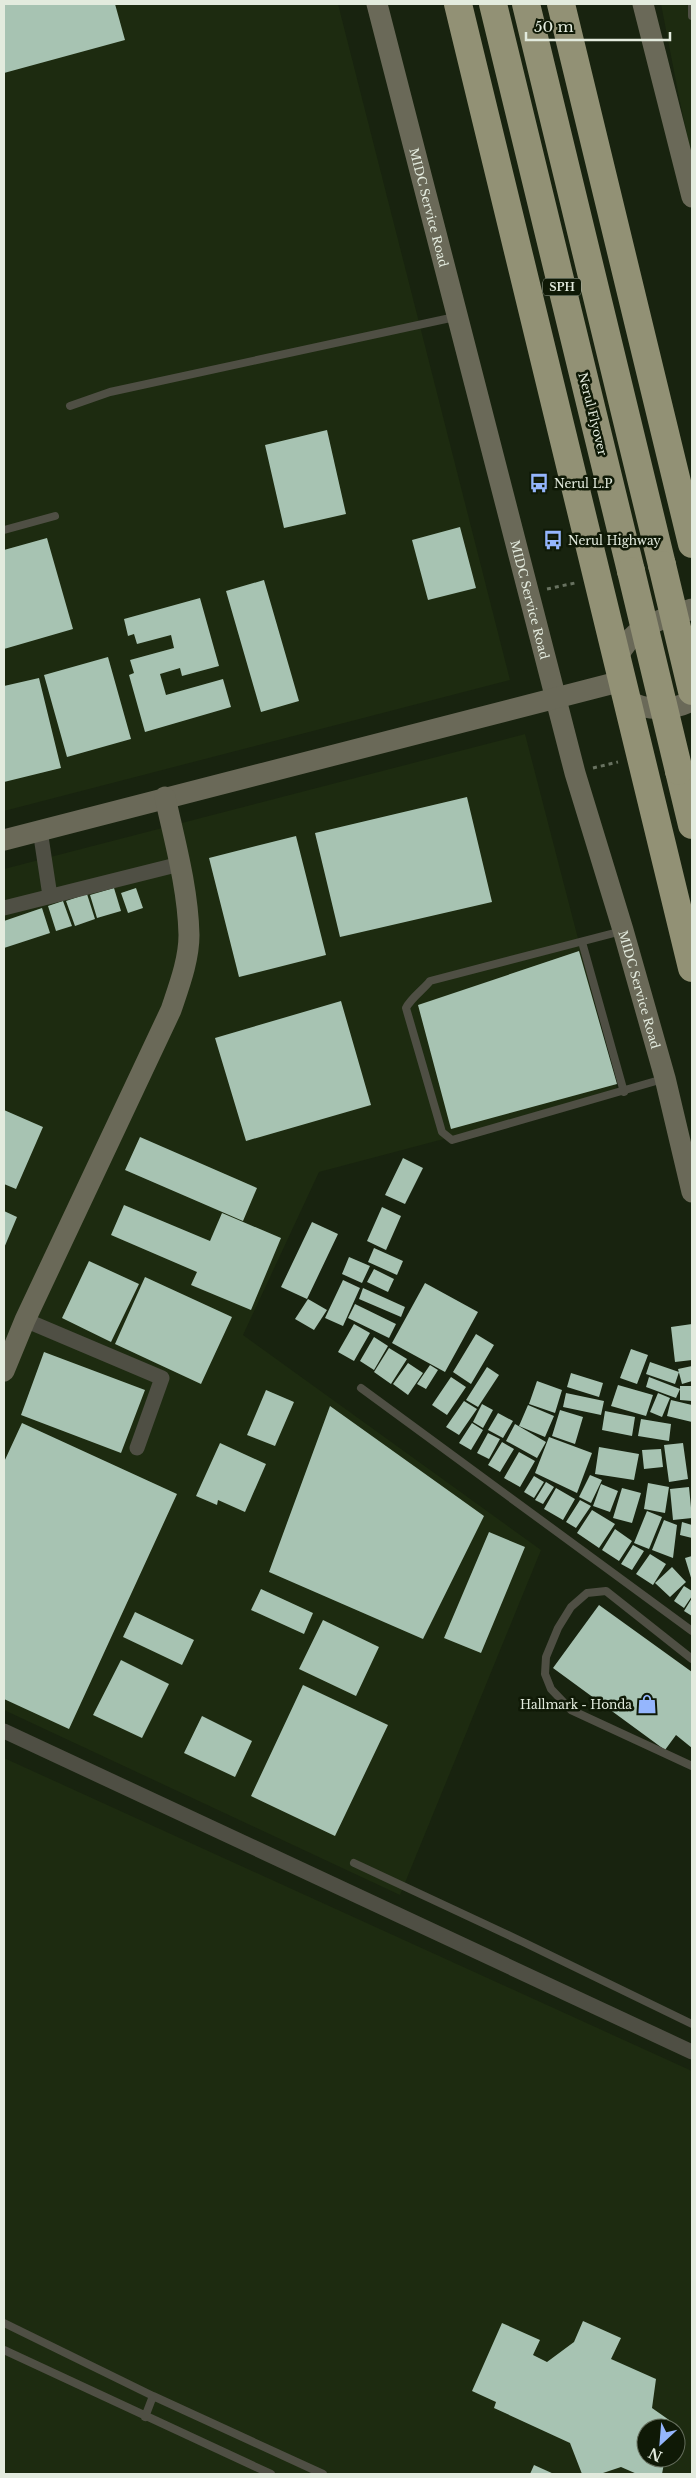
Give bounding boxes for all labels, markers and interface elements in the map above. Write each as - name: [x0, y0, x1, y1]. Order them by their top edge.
- scale bar: [526, 10, 670, 42]
- text: 50 m: [534, 17, 574, 36]
- street label: MIDC Service Road: [407, 146, 452, 268]
- road number: SPH: [543, 278, 581, 296]
- street label: Nerul Flyover: [575, 371, 611, 457]
- bus stop icon: Nerul L.P: [528, 472, 550, 494]
- place label: Nerul L.P: [554, 476, 613, 491]
- bus stop icon: Nerul Highway: [542, 529, 564, 551]
- place label: Nerul Highway: [568, 533, 661, 548]
- street label: MIDC Service Road: [508, 538, 553, 661]
- street label: MIDC Service Road: [616, 929, 664, 1050]
- shop icon: Hallmark - Honda: [636, 1693, 658, 1715]
- place label: Hallmark - Honda: [520, 1697, 632, 1712]
- north arrow: [636, 2418, 686, 2468]
- text: N: [645, 2444, 665, 2466]

